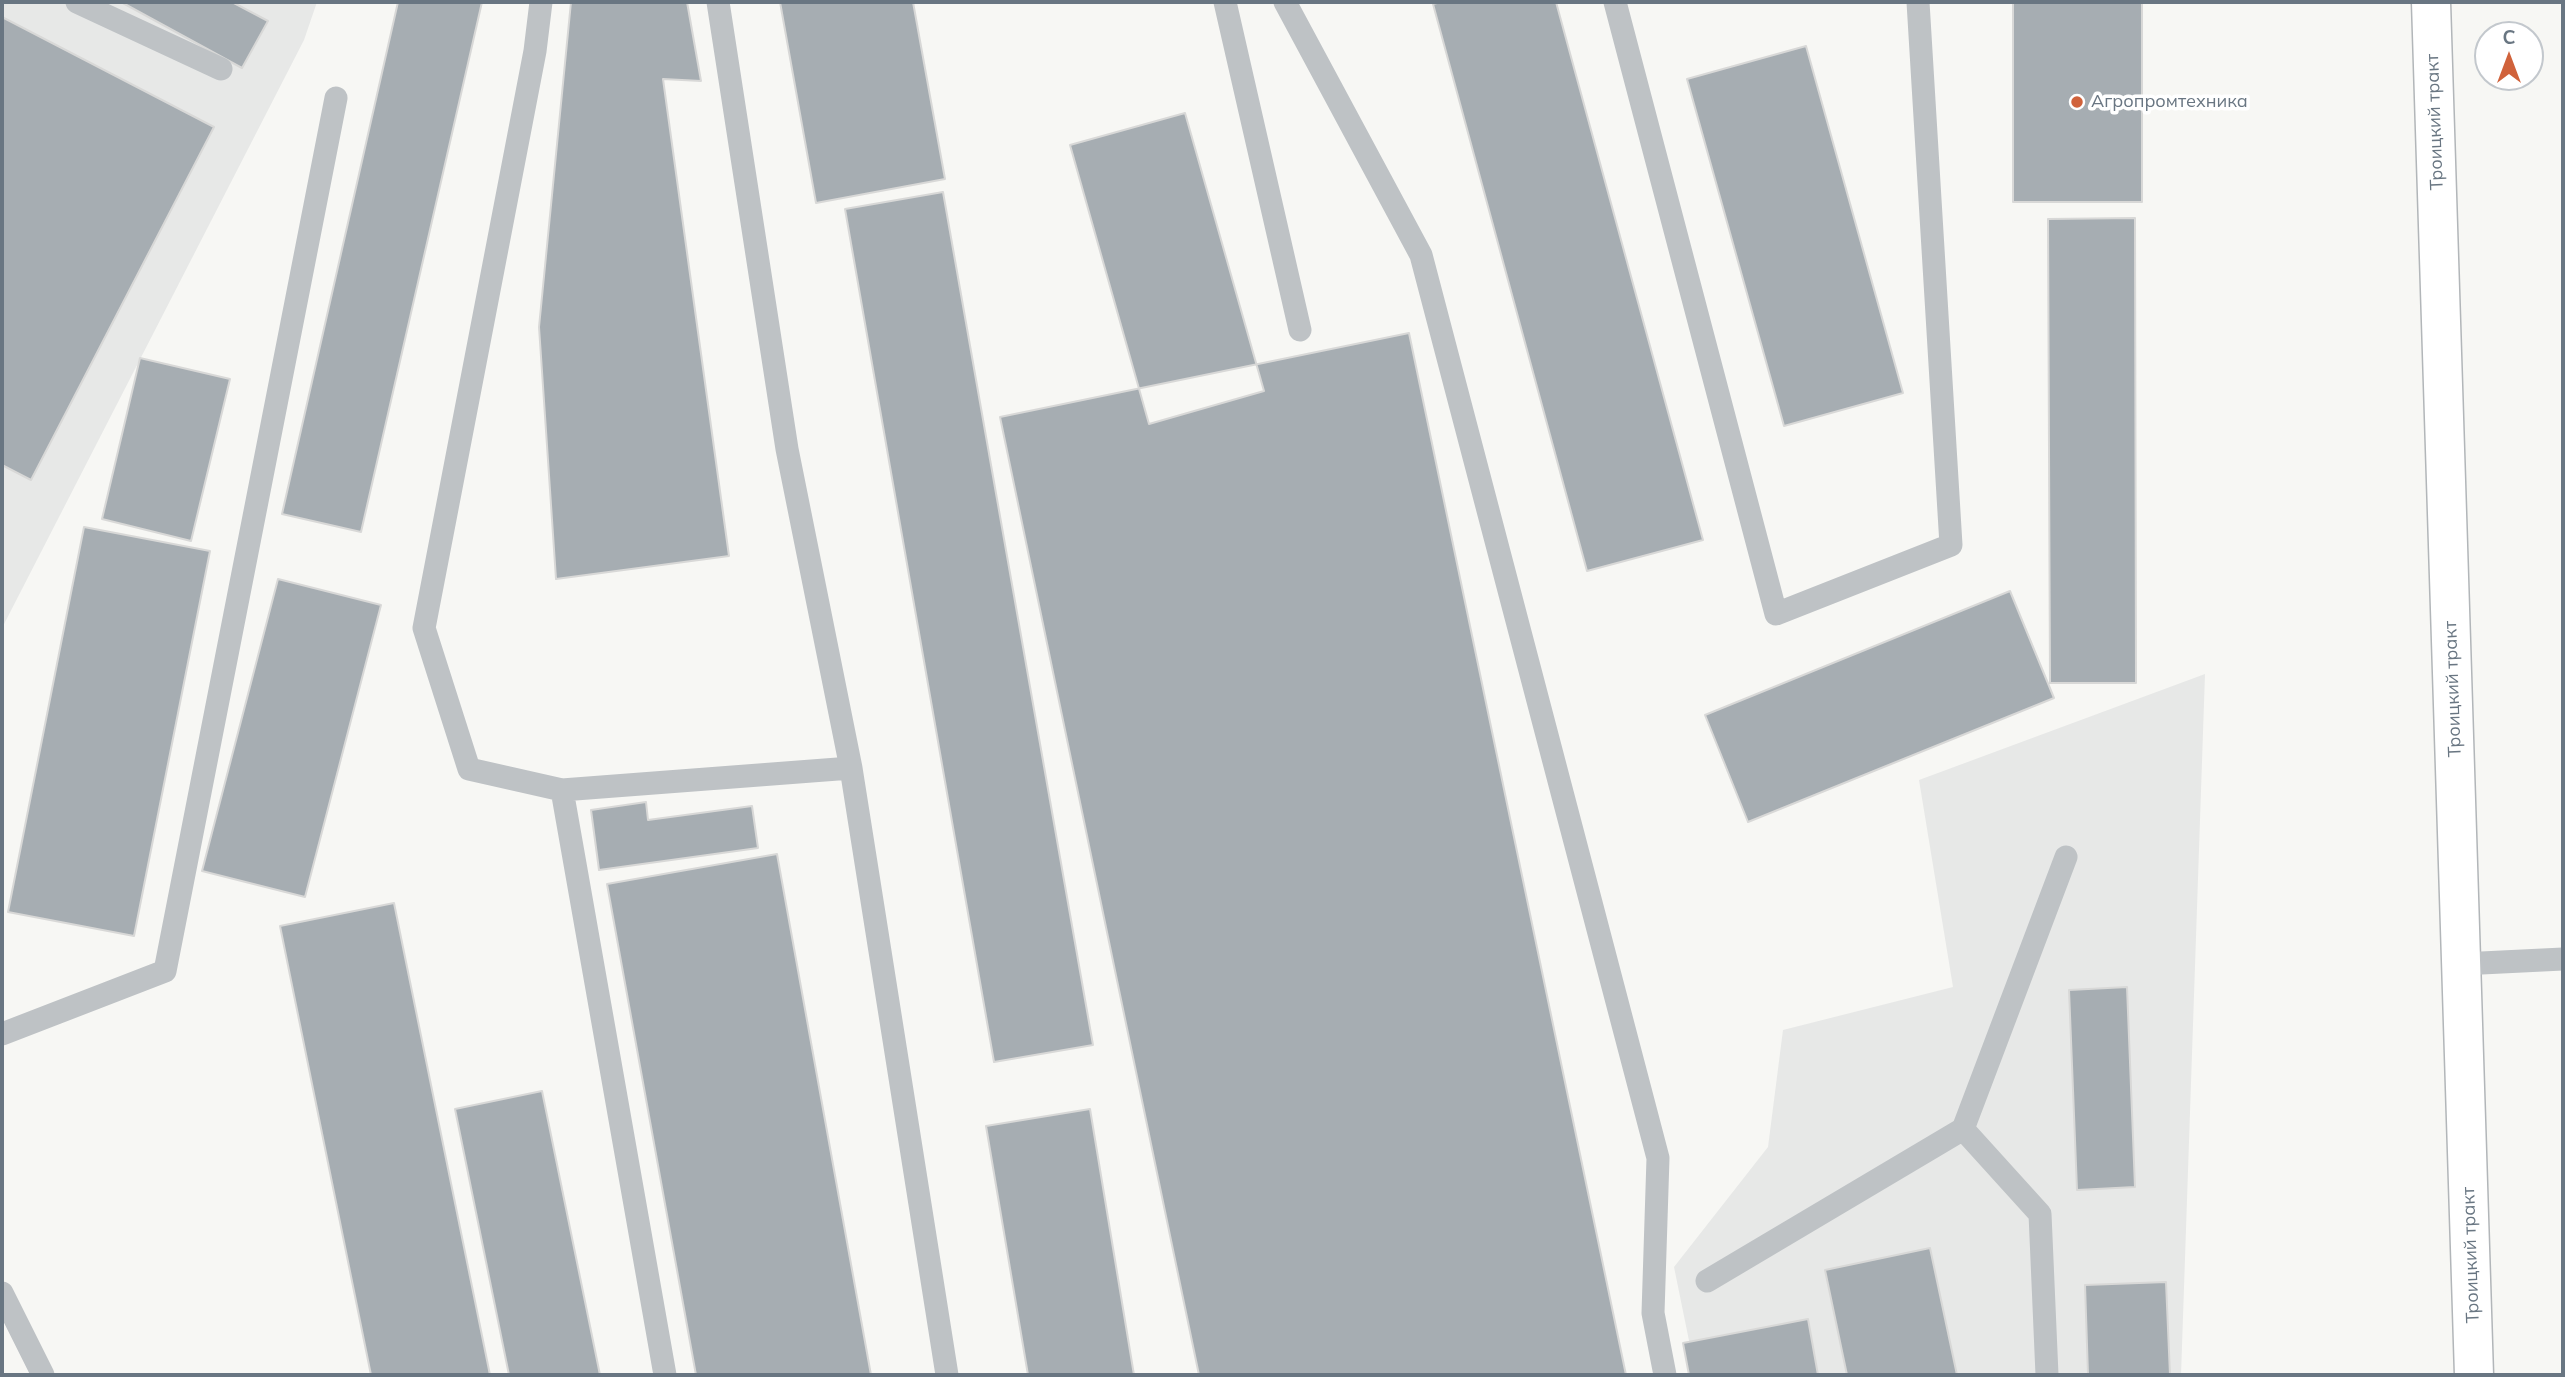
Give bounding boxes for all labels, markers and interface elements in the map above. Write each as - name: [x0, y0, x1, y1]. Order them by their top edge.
- north arrow: [2474, 21, 2544, 91]
- text: С: [2502, 25, 2516, 49]
- street label: Троицкий тракт: [2422, 53, 2448, 191]
- place label: Агропромтехника: [2091, 91, 2248, 113]
- marker: Агропромтехника: [2069, 94, 2085, 110]
- street label: Троицкий тракт: [2440, 620, 2466, 758]
- street label: Троицкий тракт: [2458, 1186, 2484, 1324]

